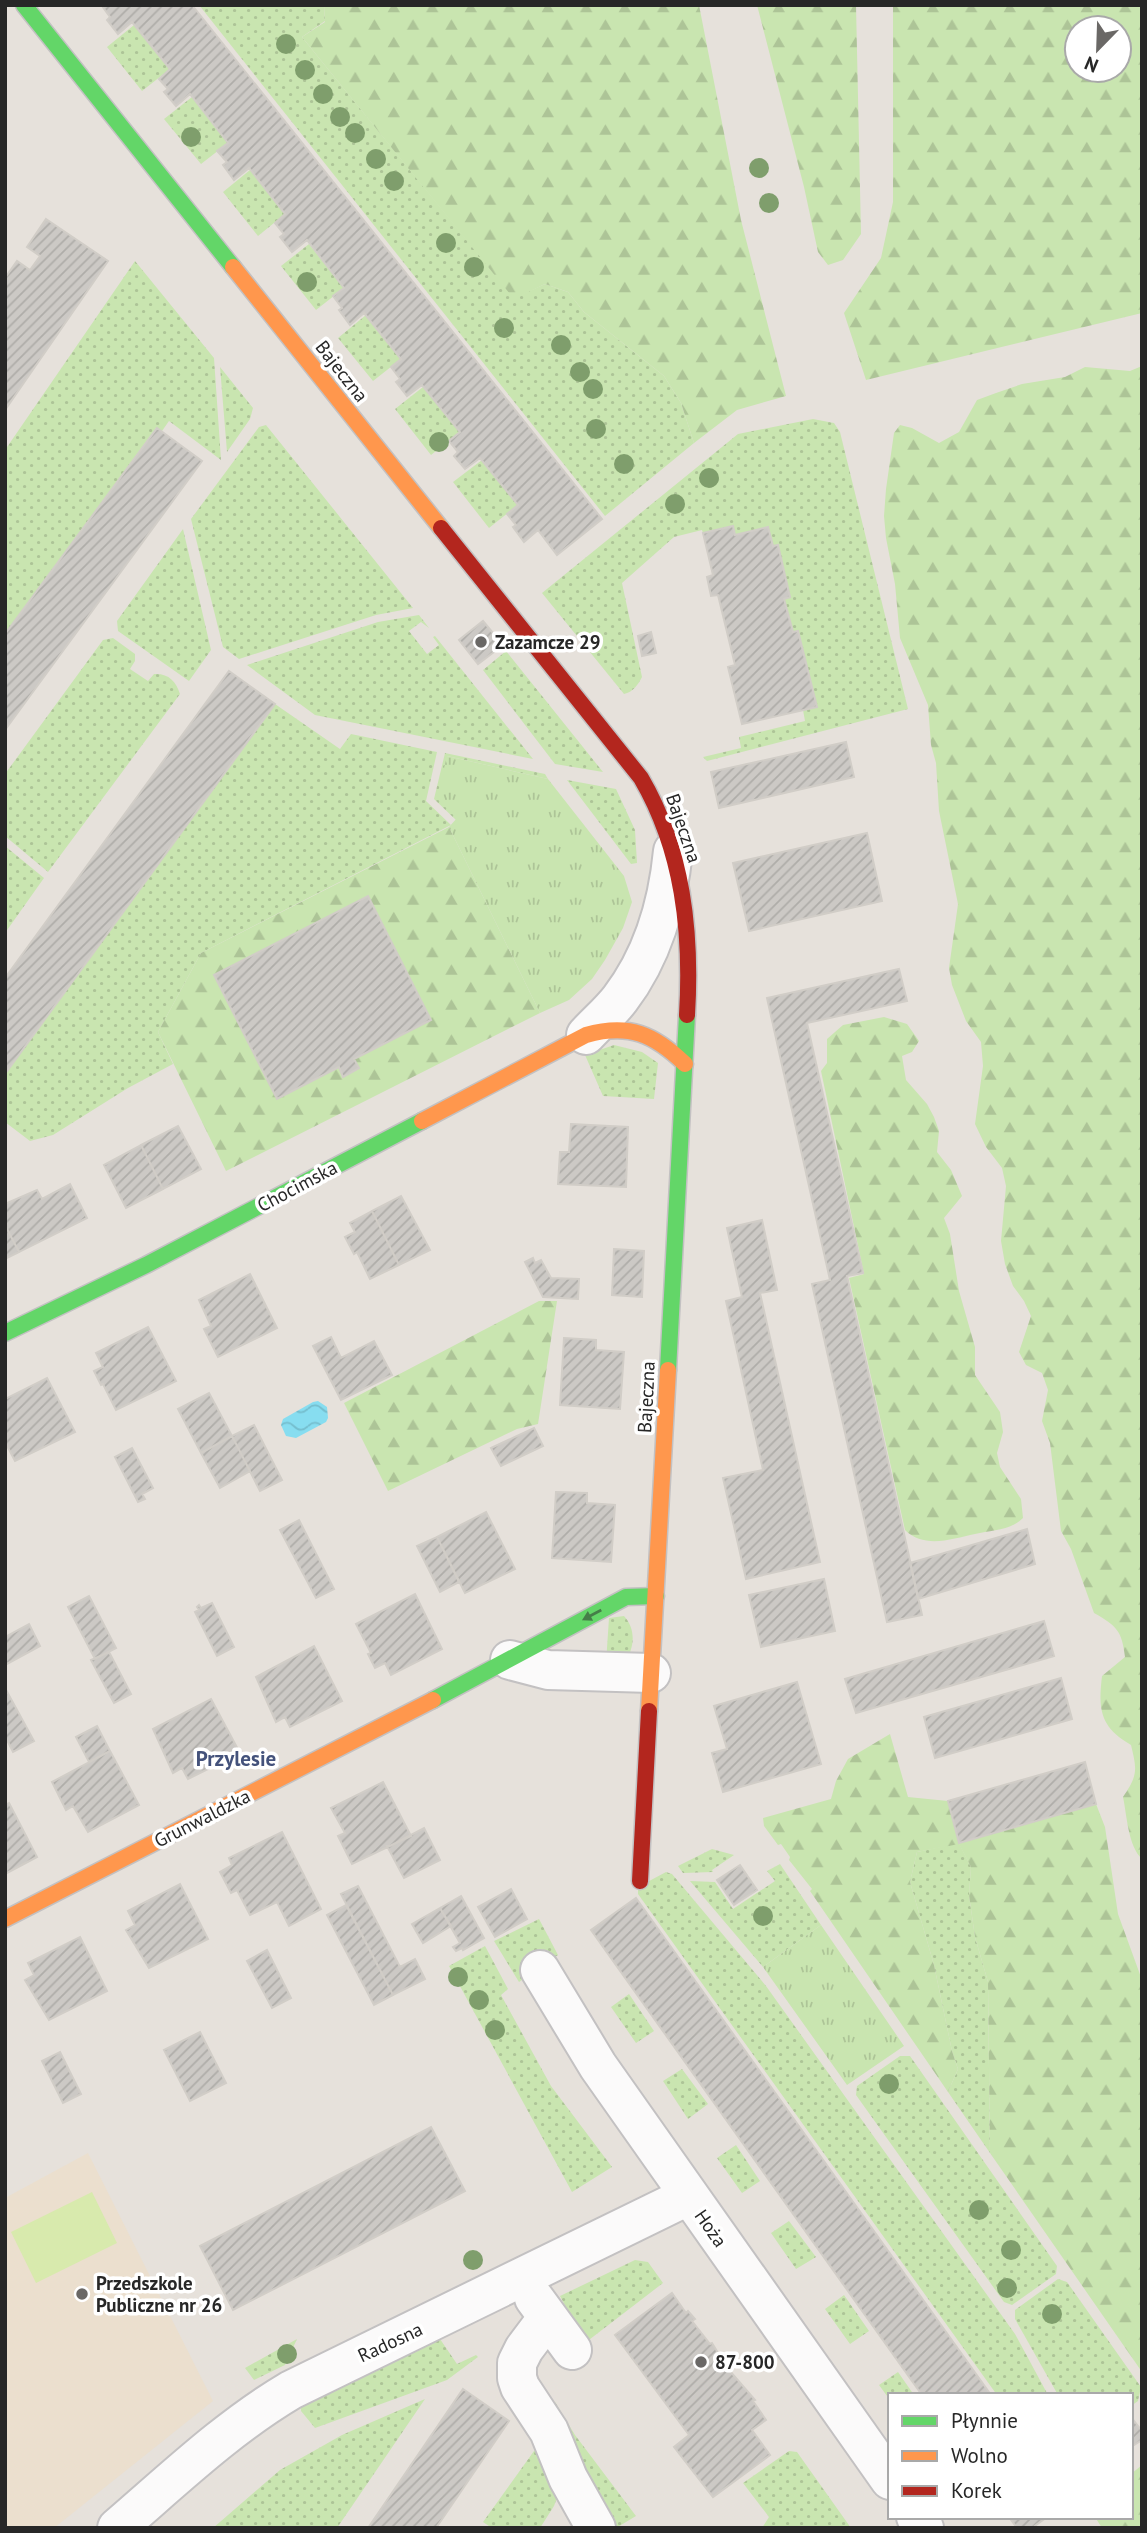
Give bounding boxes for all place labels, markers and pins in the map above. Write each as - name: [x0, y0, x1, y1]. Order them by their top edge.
- place label: Zazamcze 29: [495, 630, 601, 654]
- marker: Zazamcze 29: [473, 634, 489, 650]
- place label: Przedszkole Publiczne nr 26: [96, 2271, 222, 2317]
- marker: Przedszkole Publiczne nr 26: [74, 2286, 90, 2302]
- place label: 87-800: [715, 2350, 775, 2374]
- marker: 87-800: [693, 2354, 709, 2370]

